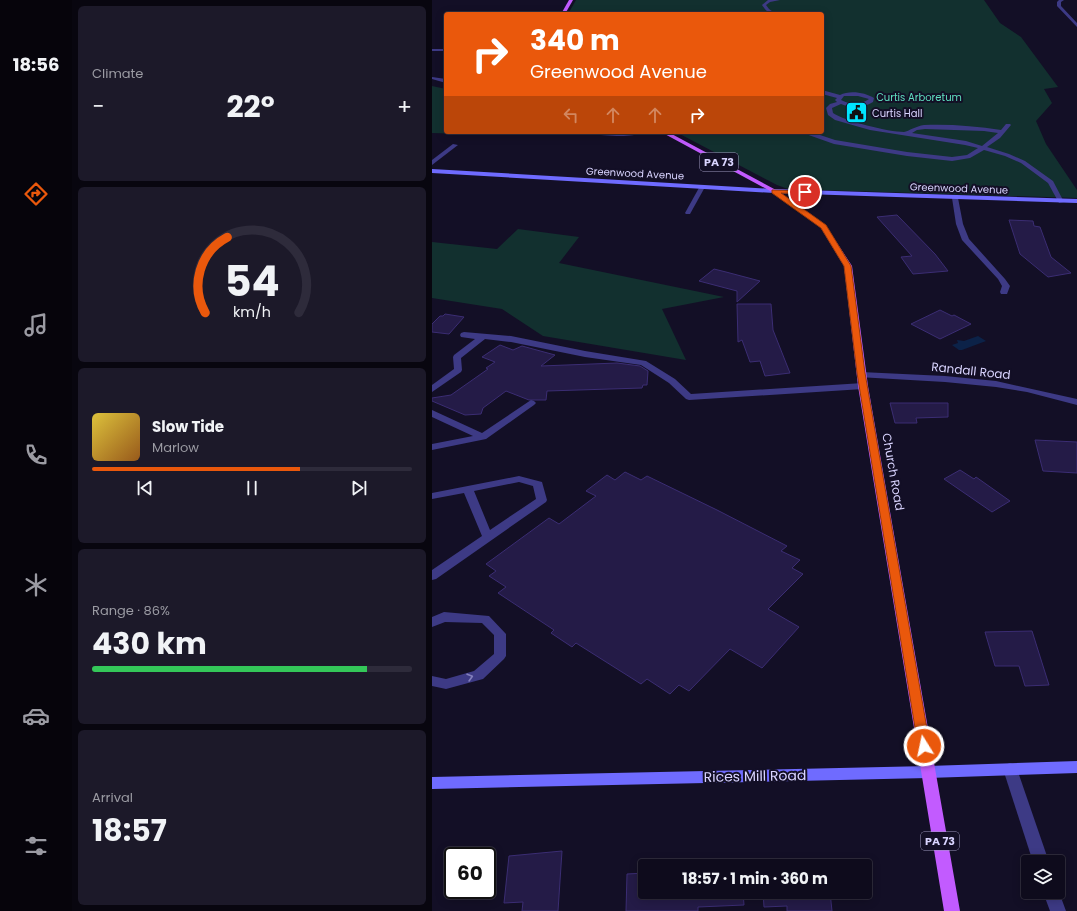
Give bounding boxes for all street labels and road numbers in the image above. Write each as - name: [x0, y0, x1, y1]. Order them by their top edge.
- road number: PA 73: [700, 153, 738, 171]
- street label: Greenwood Avenue: [586, 163, 684, 184]
- street label: Greenwood Avenue: [910, 179, 1008, 198]
- street label: Randall Road: [931, 358, 1012, 383]
- street label: Church Road: [878, 432, 909, 512]
- street label: Rices Mill Road: [703, 765, 807, 787]
- road number: PA 73: [921, 832, 959, 850]

